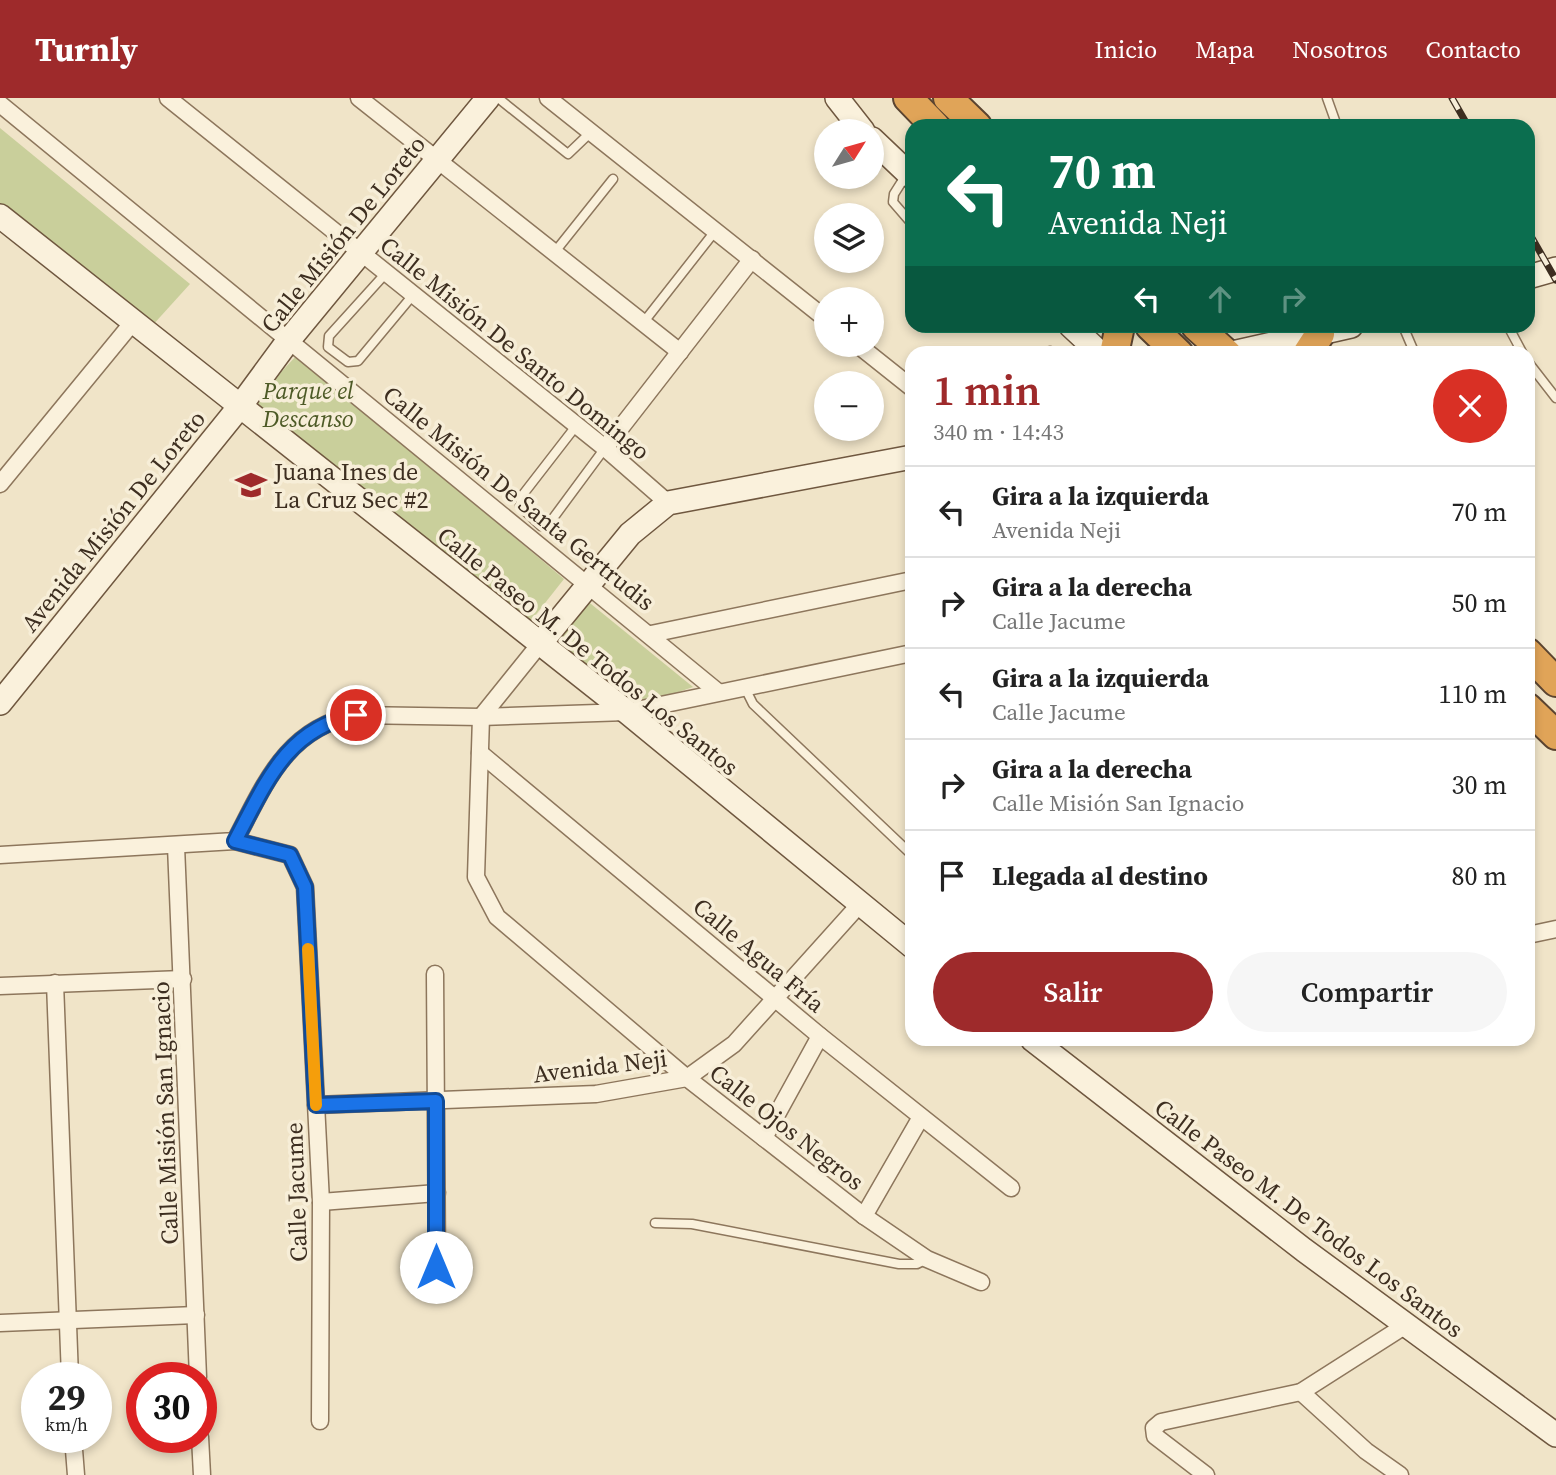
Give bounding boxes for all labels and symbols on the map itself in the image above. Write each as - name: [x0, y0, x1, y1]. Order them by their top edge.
- north arrow: [814, 119, 884, 189]
- street label: Calle Misión De Loreto: [253, 129, 433, 339]
- street label: Calle Misión De Santo Domingo: [373, 229, 657, 467]
- park label: Parque el Descanso: [261, 374, 354, 435]
- street label: Calle Misión De Santa Gertrudis: [376, 378, 662, 618]
- street label: Avenida Misión De Loreto: [13, 403, 213, 639]
- place label: Juana Ines de La Cruz Sec #2: [273, 455, 428, 516]
- school or university icon: Juana Ines de La Cruz Sec #2: [234, 468, 268, 502]
- street label: Calle Paseo M. De Todos Los Santos: [431, 519, 745, 783]
- pin: [326, 685, 386, 745]
- street label: Calle Agua Fría: [686, 890, 832, 1020]
- street label: Calle Misión San Ignacio: [144, 981, 186, 1245]
- street label: Avenida Neji: [531, 1041, 669, 1091]
- street label: Calle Ojos Negros: [703, 1056, 871, 1198]
- street label: Calle Paseo M. De Todos Los Santos: [1148, 1091, 1470, 1345]
- street label: Calle Jacume: [277, 1122, 315, 1262]
- position arrow: [399, 1230, 473, 1304]
- speed limit sign: 30: [126, 1362, 217, 1453]

